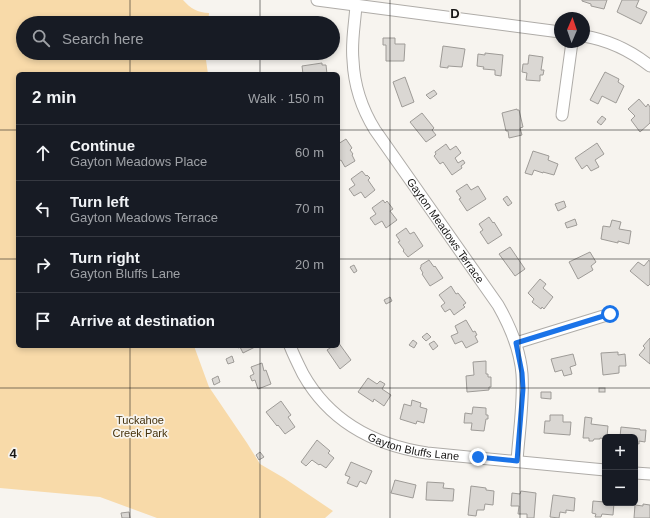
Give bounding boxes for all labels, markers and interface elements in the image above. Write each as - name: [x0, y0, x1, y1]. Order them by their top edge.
- text: D: [450, 6, 460, 21]
- north arrow: [554, 12, 590, 48]
- search box: [16, 16, 340, 60]
- icon: search: [30, 27, 52, 49]
- text: Search here: [62, 30, 144, 47]
- text: 2 min: [32, 88, 76, 107]
- text: Walk · 150 m: [248, 91, 324, 106]
- text: Continue: [70, 137, 135, 154]
- icon: ahead: [32, 142, 54, 164]
- text: 60 m: [295, 145, 324, 160]
- text: Gayton Meadows Place: [70, 154, 207, 169]
- street label: Gayton Meadows Terrace: [405, 176, 486, 285]
- text: Turn left: [70, 193, 129, 210]
- icon: left: [32, 198, 54, 220]
- text: 70 m: [295, 201, 324, 216]
- text: Gayton Meadows Terrace: [70, 210, 218, 225]
- text: Turn right: [70, 249, 140, 266]
- icon: right: [32, 254, 54, 276]
- text: 20 m: [295, 257, 324, 272]
- text: Gayton Bluffs Lane: [70, 266, 180, 281]
- route start: [601, 305, 619, 323]
- icon: arrive: [32, 310, 54, 332]
- text: Arrive at destination: [70, 312, 215, 329]
- park label: Tuckahoe Creek Park: [112, 414, 168, 439]
- street label: Gayton Bluffs Lane: [366, 430, 460, 462]
- map controls: [602, 434, 638, 506]
- button: +: [602, 434, 638, 470]
- text: 4: [9, 446, 17, 461]
- route end: [469, 448, 487, 466]
- button: −: [602, 470, 638, 506]

